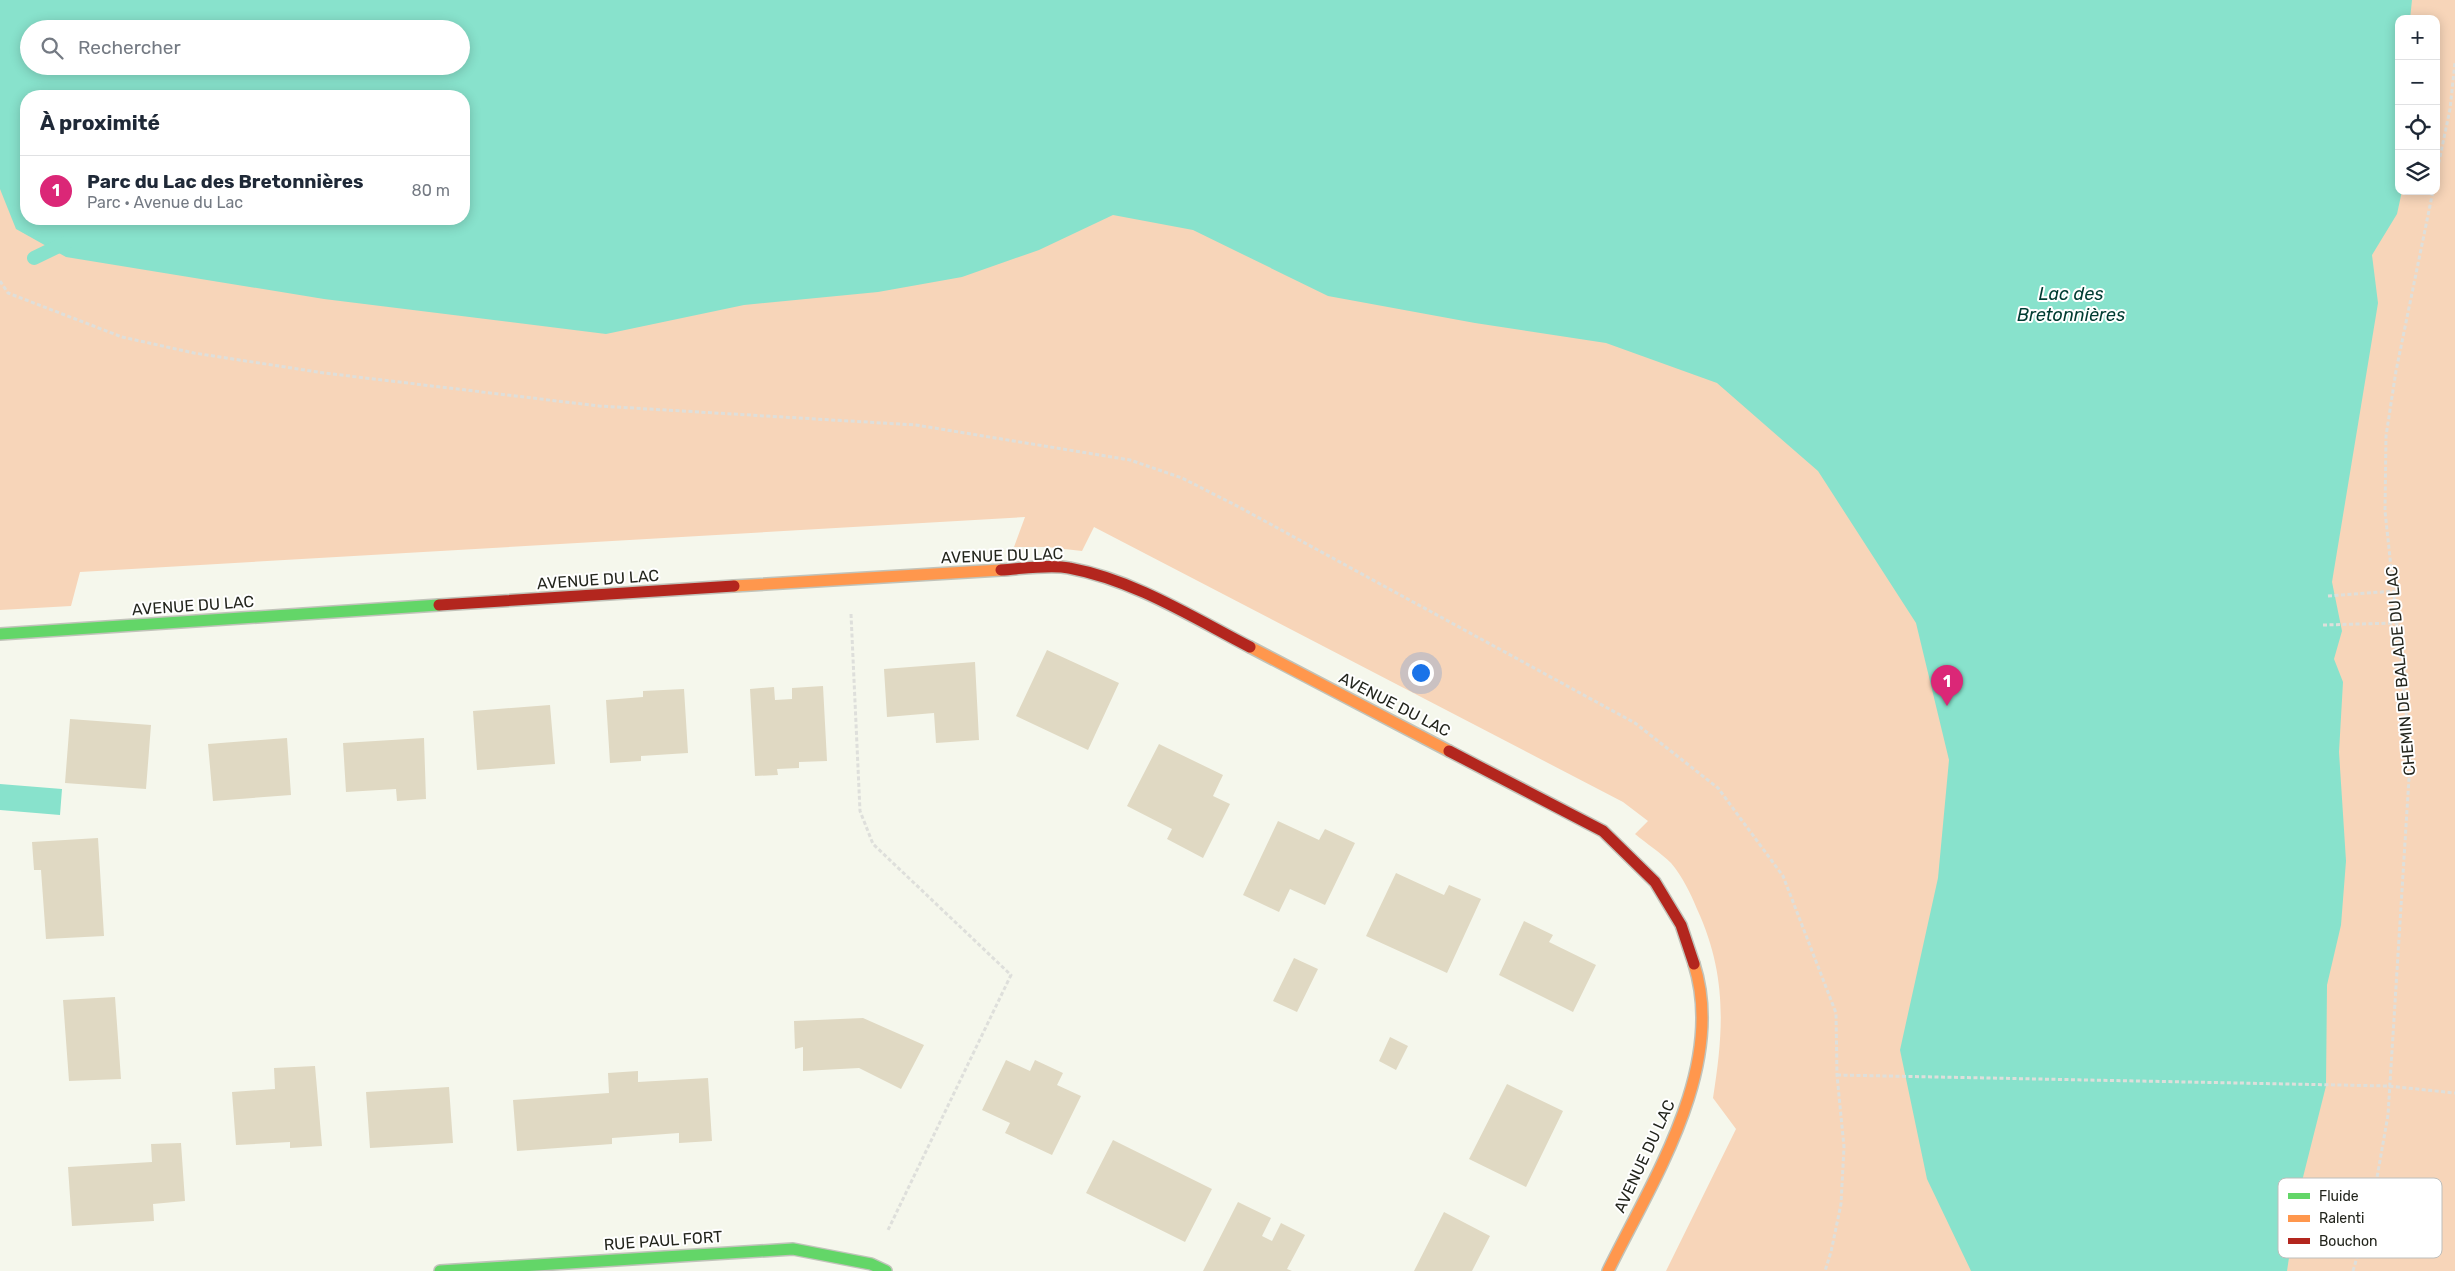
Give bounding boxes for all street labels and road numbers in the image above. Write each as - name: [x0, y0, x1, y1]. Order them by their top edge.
- street label: AVENUE DU LAC: [941, 544, 1064, 567]
- street label: CHEMIN DE BALADE DU LAC: [2382, 565, 2419, 777]
- street label: AVENUE DU LAC: [536, 566, 660, 593]
- street label: AVENUE DU LAC: [131, 592, 255, 619]
- street label: AVENUE DU LAC: [1336, 668, 1454, 741]
- street label: AVENUE DU LAC: [1610, 1097, 1679, 1216]
- street label: RUE PAUL FORT: [603, 1227, 723, 1254]

